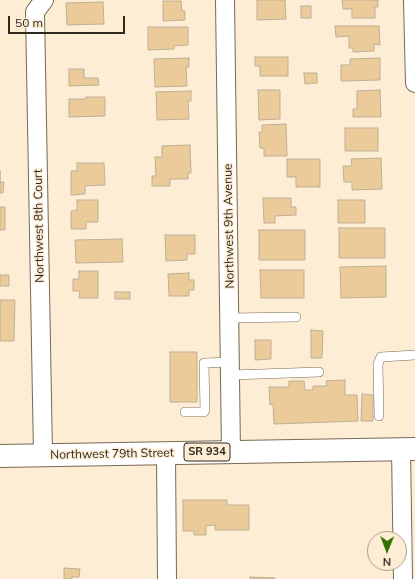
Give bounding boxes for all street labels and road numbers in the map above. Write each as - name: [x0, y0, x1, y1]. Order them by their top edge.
- street label: Northwest 9th Avenue: [221, 163, 237, 289]
- street label: Northwest 8th Court: [31, 169, 47, 283]
- road number: SR 934: [184, 443, 230, 461]
- street label: Northwest 79th Street: [50, 446, 174, 462]

